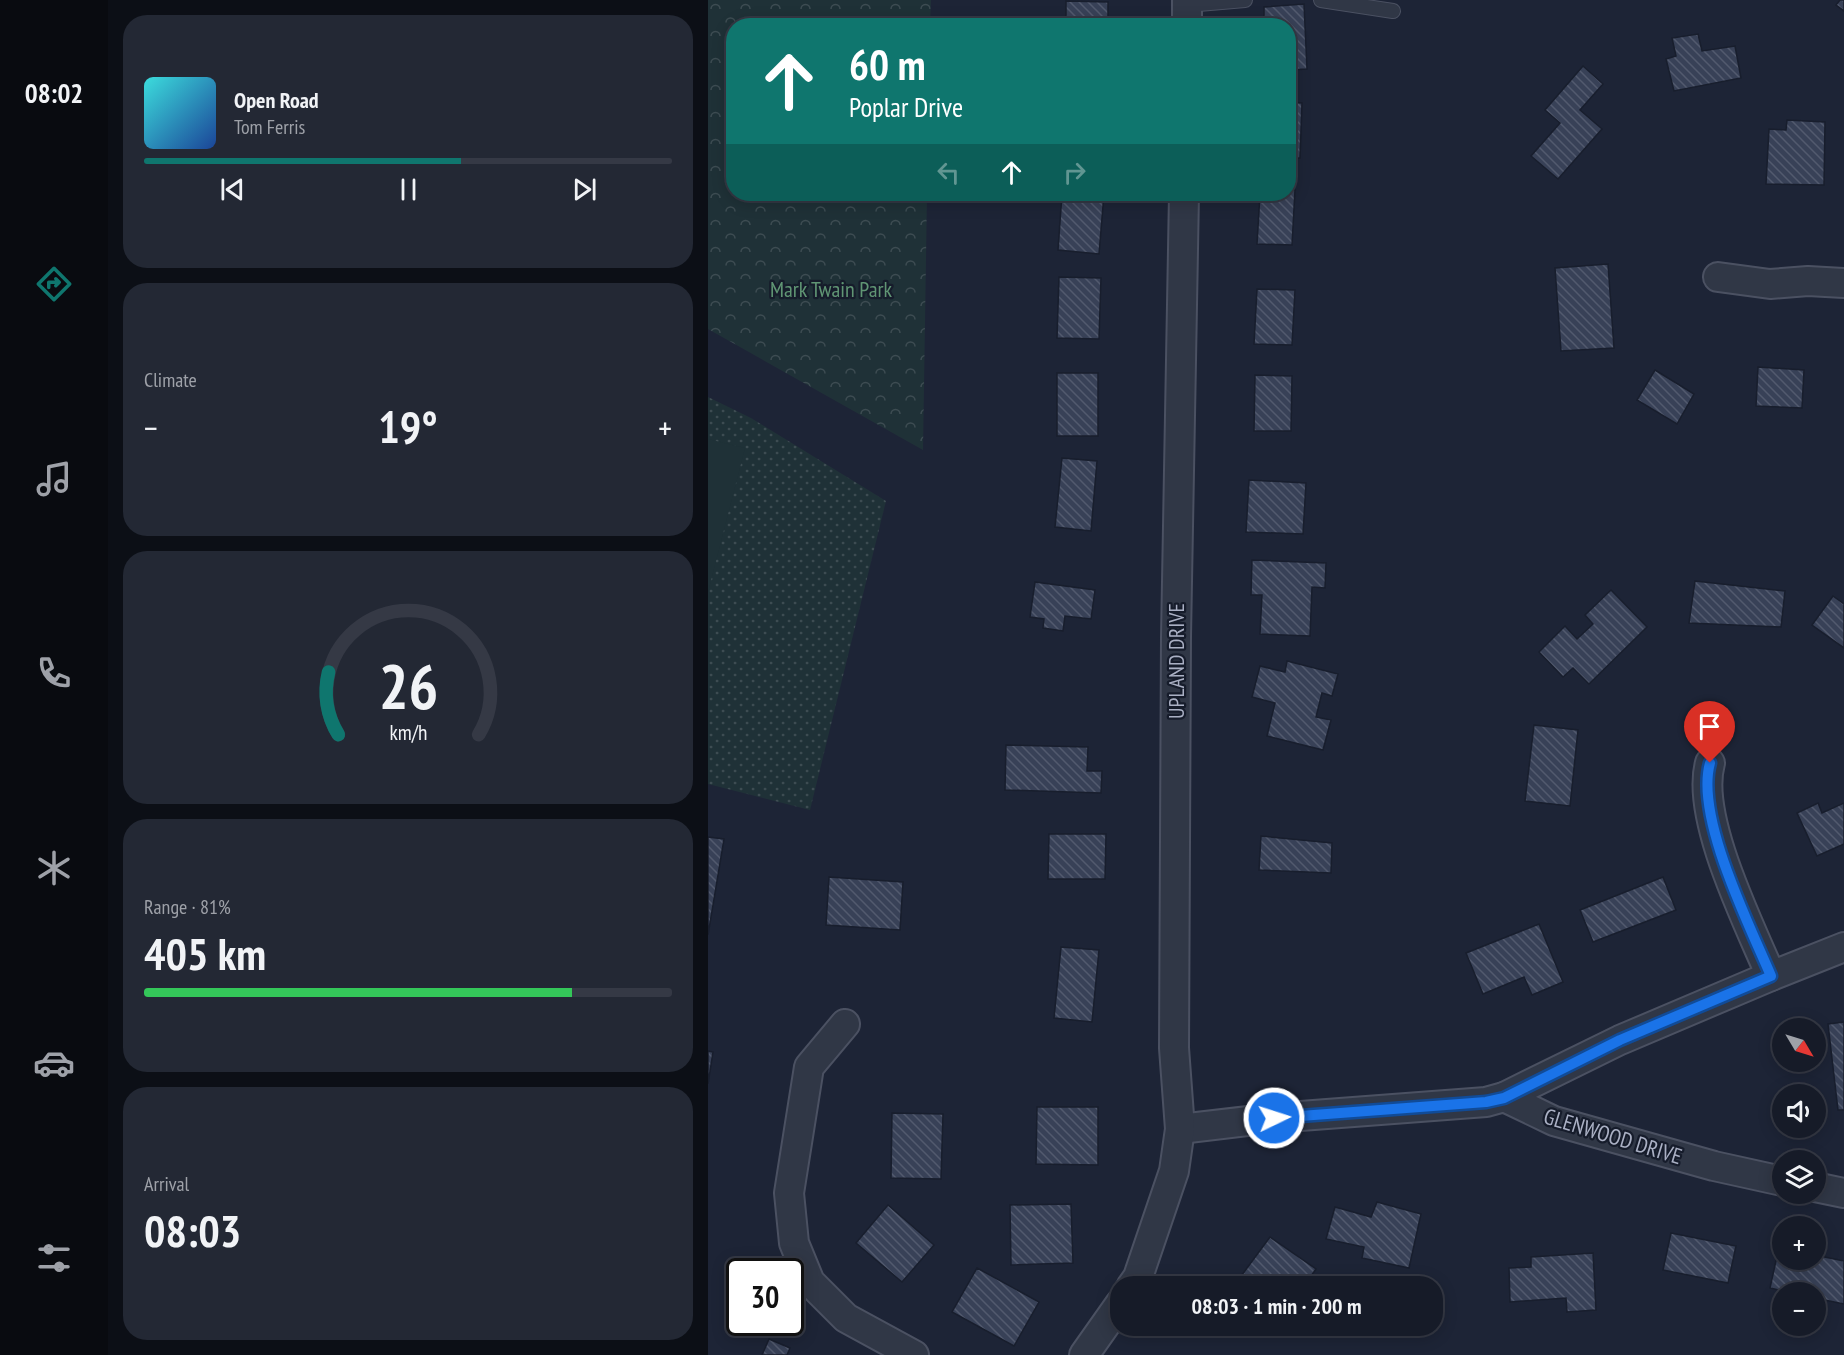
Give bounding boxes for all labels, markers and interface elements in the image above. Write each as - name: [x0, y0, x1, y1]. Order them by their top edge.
- text: 60 m: [849, 37, 926, 92]
- icon: ahead: [750, 42, 828, 120]
- text: 08:02: [25, 76, 83, 110]
- text: Open Road: [234, 86, 319, 114]
- text: Poplar Drive: [849, 90, 963, 124]
- text: Tom Ferris: [234, 114, 305, 140]
- icon: left: [932, 156, 965, 189]
- icon: ahead: [995, 156, 1028, 189]
- icon: right: [1058, 156, 1091, 189]
- icon: previous: [216, 173, 249, 206]
- icon: pause: [392, 173, 425, 206]
- icon: next: [568, 173, 601, 206]
- icon: directions: [33, 263, 75, 305]
- park label: Mark Twain Park: [770, 275, 892, 303]
- text: Climate: [144, 367, 197, 393]
- text: 19°: [378, 397, 438, 455]
- text: −: [144, 406, 158, 449]
- text: +: [658, 406, 672, 449]
- icon: music: [33, 458, 75, 500]
- street label: UPLAND DRIVE: [1162, 603, 1190, 719]
- text: 26: [378, 645, 438, 726]
- icon: phone: [33, 652, 75, 694]
- pin: [1684, 701, 1735, 763]
- icon: arrive: [1693, 710, 1726, 743]
- text: km/h: [389, 718, 427, 746]
- icon: climate: [33, 847, 75, 889]
- text: Range · 81%: [144, 894, 231, 920]
- text: 405 km: [144, 924, 266, 982]
- north arrow: [1772, 1018, 1826, 1072]
- map controls: [1772, 1018, 1826, 1336]
- icon: car: [33, 1042, 75, 1084]
- button: sound: [1772, 1084, 1826, 1138]
- position arrow: [1242, 1086, 1306, 1150]
- street label: GLENWOOD DRIVE: [1541, 1102, 1685, 1170]
- button: layers: [1772, 1150, 1826, 1204]
- text: Arrival: [144, 1171, 189, 1197]
- text: 08:03: [144, 1201, 241, 1259]
- button: +: [1772, 1216, 1826, 1270]
- icon: filters: [33, 1237, 75, 1279]
- speed limit sign: 30: [726, 1258, 804, 1336]
- button: −: [1772, 1282, 1826, 1336]
- text: 08:03 · 1 min · 200 m: [1191, 1292, 1362, 1320]

